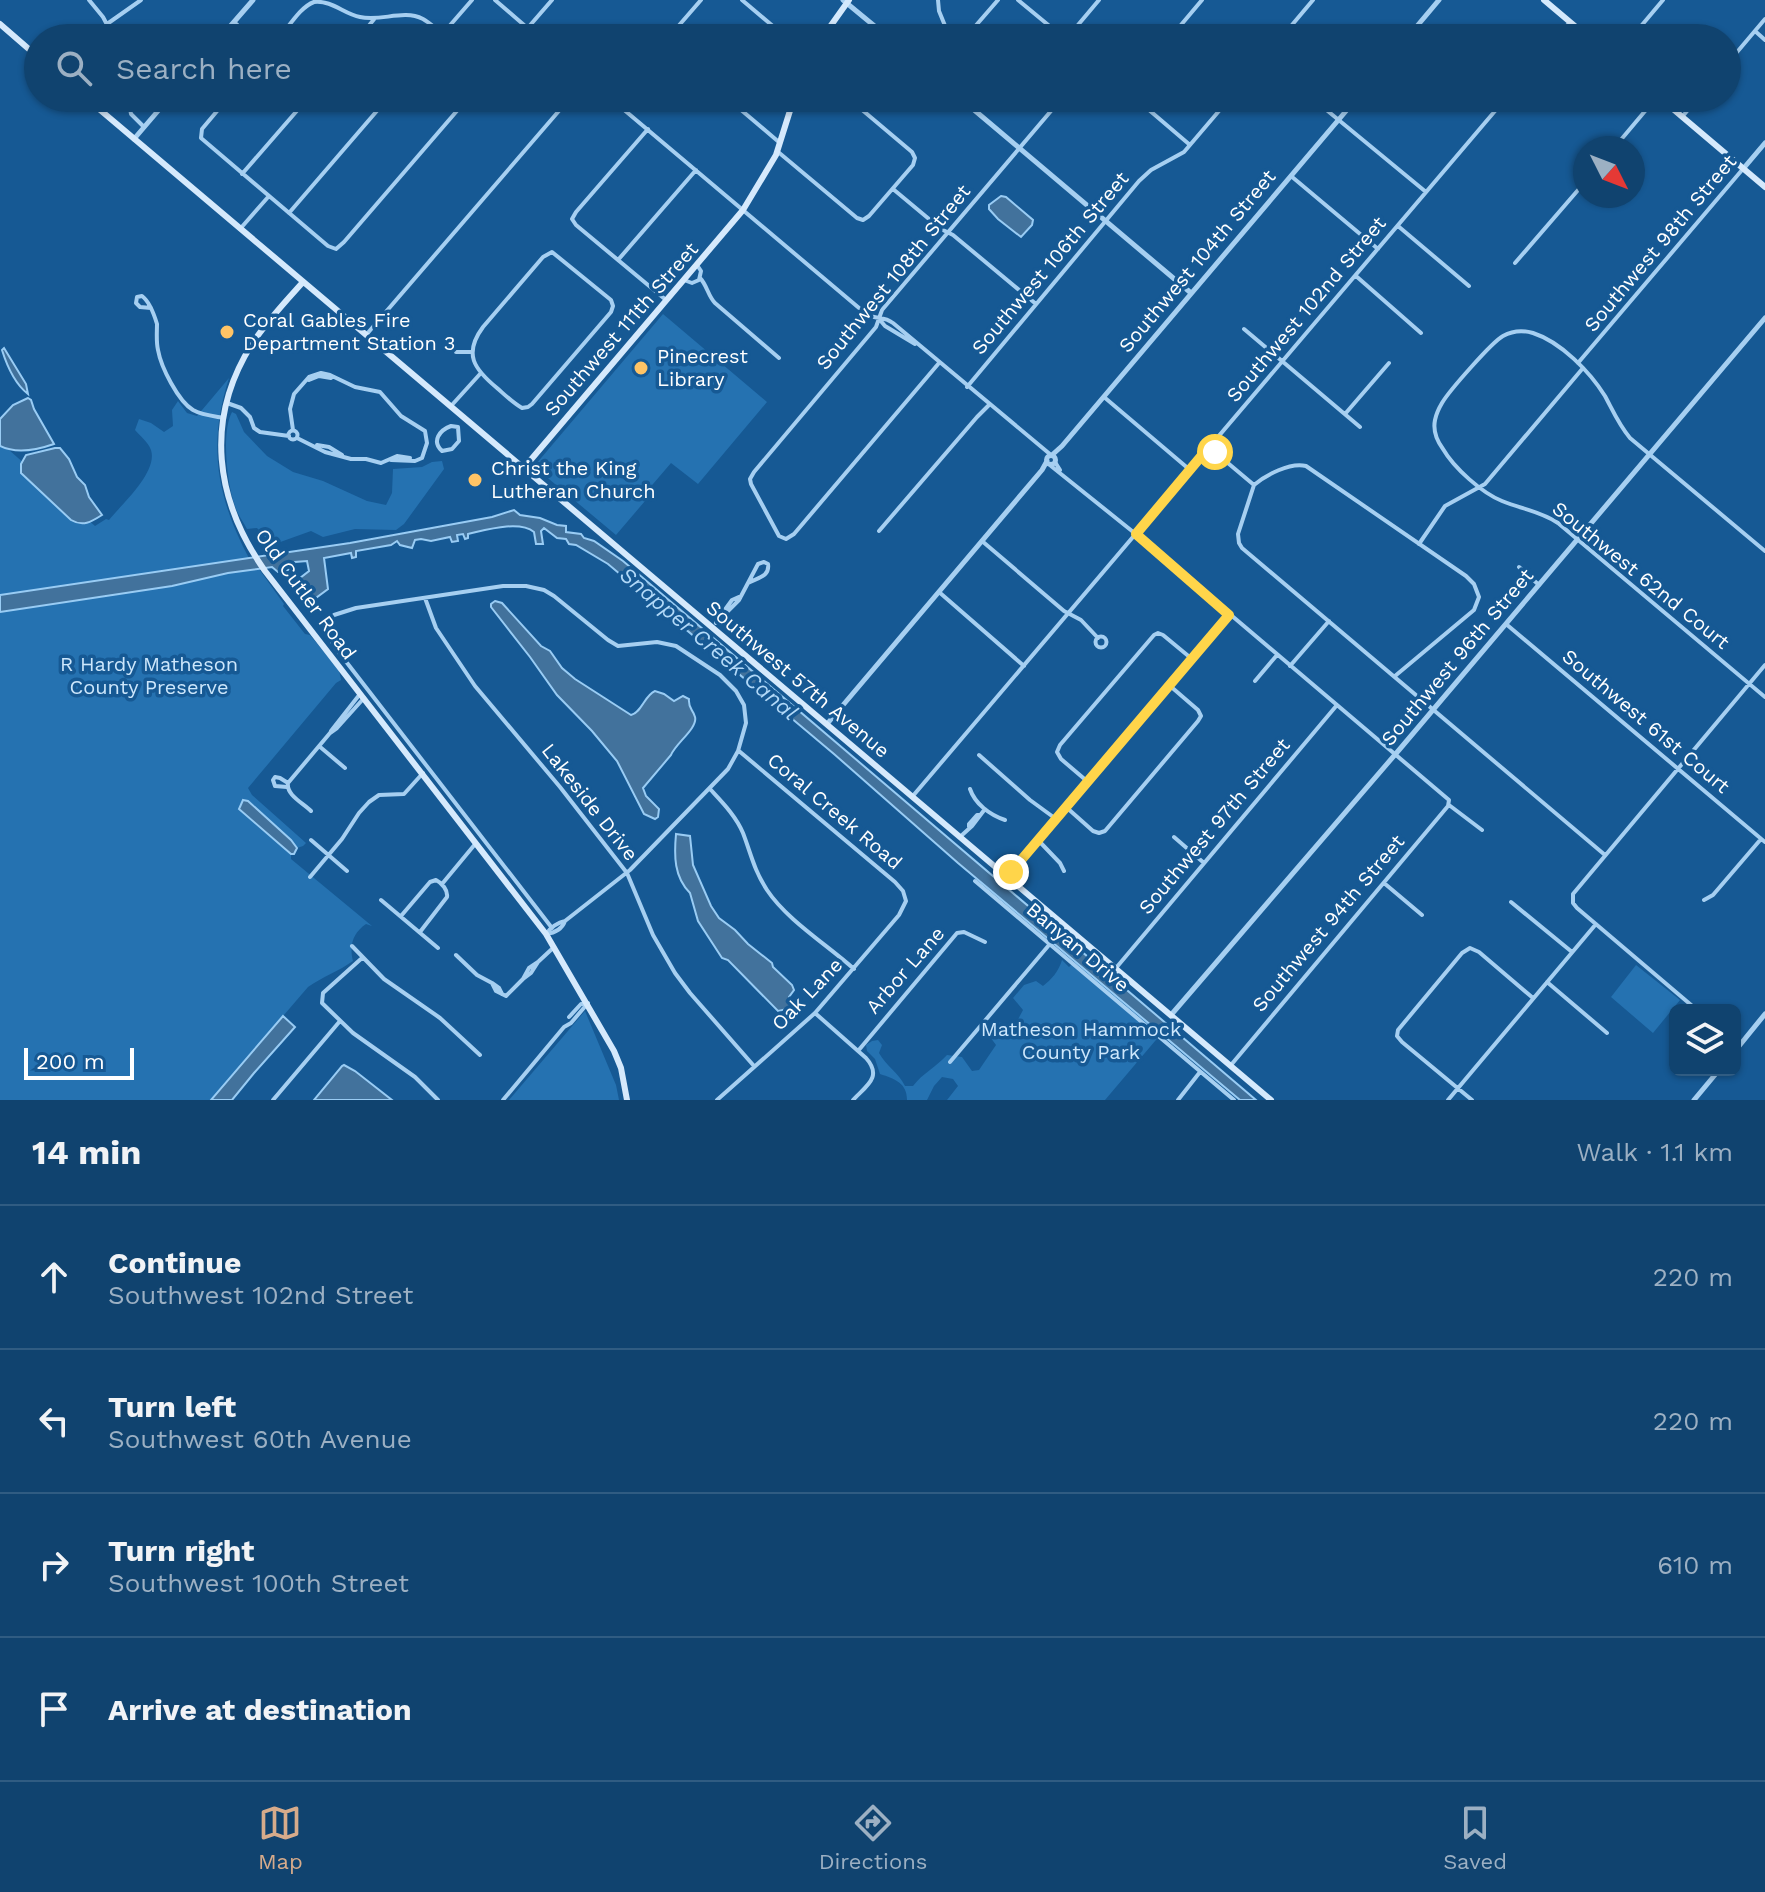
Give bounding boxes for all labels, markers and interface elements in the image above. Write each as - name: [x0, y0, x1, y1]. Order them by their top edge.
- search box: [24, 24, 1741, 112]
- icon: search: [52, 46, 96, 90]
- text: Search here: [116, 51, 292, 86]
- north arrow: [1573, 136, 1645, 208]
- street label: Southwest 98th Street: [1579, 149, 1742, 336]
- street label: Southwest 104th Street: [1113, 164, 1281, 357]
- street label: Southwest 106th Street: [966, 166, 1134, 359]
- street label: Southwest 108th Street: [811, 179, 976, 374]
- street label: Southwest 102nd Street: [1221, 211, 1391, 407]
- street label: Southwest 111th Street: [539, 237, 703, 421]
- place label: Coral Gables Fire Department Station 3: [243, 308, 455, 355]
- marker: Coral Gables Fire Department Station 3: [218, 323, 236, 341]
- place label: Pinecrest Library: [657, 344, 749, 391]
- marker: Pinecrest Library: [632, 359, 650, 377]
- route start: [1197, 434, 1233, 470]
- place label: Christ the King Lutheran Church: [491, 456, 656, 503]
- marker: Christ the King Lutheran Church: [466, 471, 484, 489]
- street label: Southwest 62nd Court: [1548, 496, 1735, 654]
- street label: Old Cutler Road: [250, 524, 362, 664]
- water label: Snapper Creek Canal: [615, 562, 803, 725]
- street label: Southwest 96th Street: [1376, 563, 1538, 750]
- street label: Southwest 57th Avenue: [701, 595, 895, 763]
- street label: Southwest 61st Court: [1557, 644, 1735, 798]
- park label: R Hardy Matheson County Preserve: [60, 652, 238, 699]
- street label: Southwest 97th Street: [1133, 733, 1295, 919]
- street label: Lakeside Drive: [537, 739, 643, 865]
- street label: Coral Creek Road: [763, 748, 907, 874]
- street label: Southwest 94th Street: [1247, 829, 1410, 1016]
- route end: [993, 854, 1029, 890]
- street label: Banyan Drive: [1022, 897, 1134, 997]
- street label: Arbor Lane: [861, 922, 949, 1018]
- street label: Oak Lane: [767, 953, 847, 1035]
- map controls: [1669, 1004, 1741, 1076]
- button: layers: [1669, 1004, 1741, 1076]
- park label: Matheson Hammock County Park: [981, 1017, 1181, 1064]
- scale bar: [24, 1044, 134, 1080]
- text: 200 m: [36, 1049, 105, 1074]
- text: 14 min: [32, 1132, 141, 1172]
- text: Walk · 1.1 km: [1577, 1137, 1733, 1167]
- text: Continue: [108, 1245, 241, 1280]
- icon: ahead: [32, 1255, 76, 1299]
- text: 220 m: [1653, 1262, 1733, 1292]
- text: Southwest 102nd Street: [108, 1280, 413, 1310]
- text: Turn left: [108, 1389, 236, 1424]
- icon: left: [32, 1399, 76, 1443]
- text: 220 m: [1653, 1406, 1733, 1436]
- text: Southwest 60th Avenue: [108, 1424, 412, 1454]
- text: Turn right: [108, 1533, 254, 1568]
- icon: right: [32, 1543, 76, 1587]
- text: 610 m: [1657, 1550, 1733, 1580]
- text: Southwest 100th Street: [108, 1568, 409, 1598]
- icon: arrive: [32, 1687, 76, 1731]
- text: Arrive at destination: [108, 1692, 412, 1727]
- tab: Map: [258, 1801, 303, 1874]
- tab: Directions: [819, 1801, 927, 1874]
- tab: Saved: [1443, 1801, 1507, 1874]

